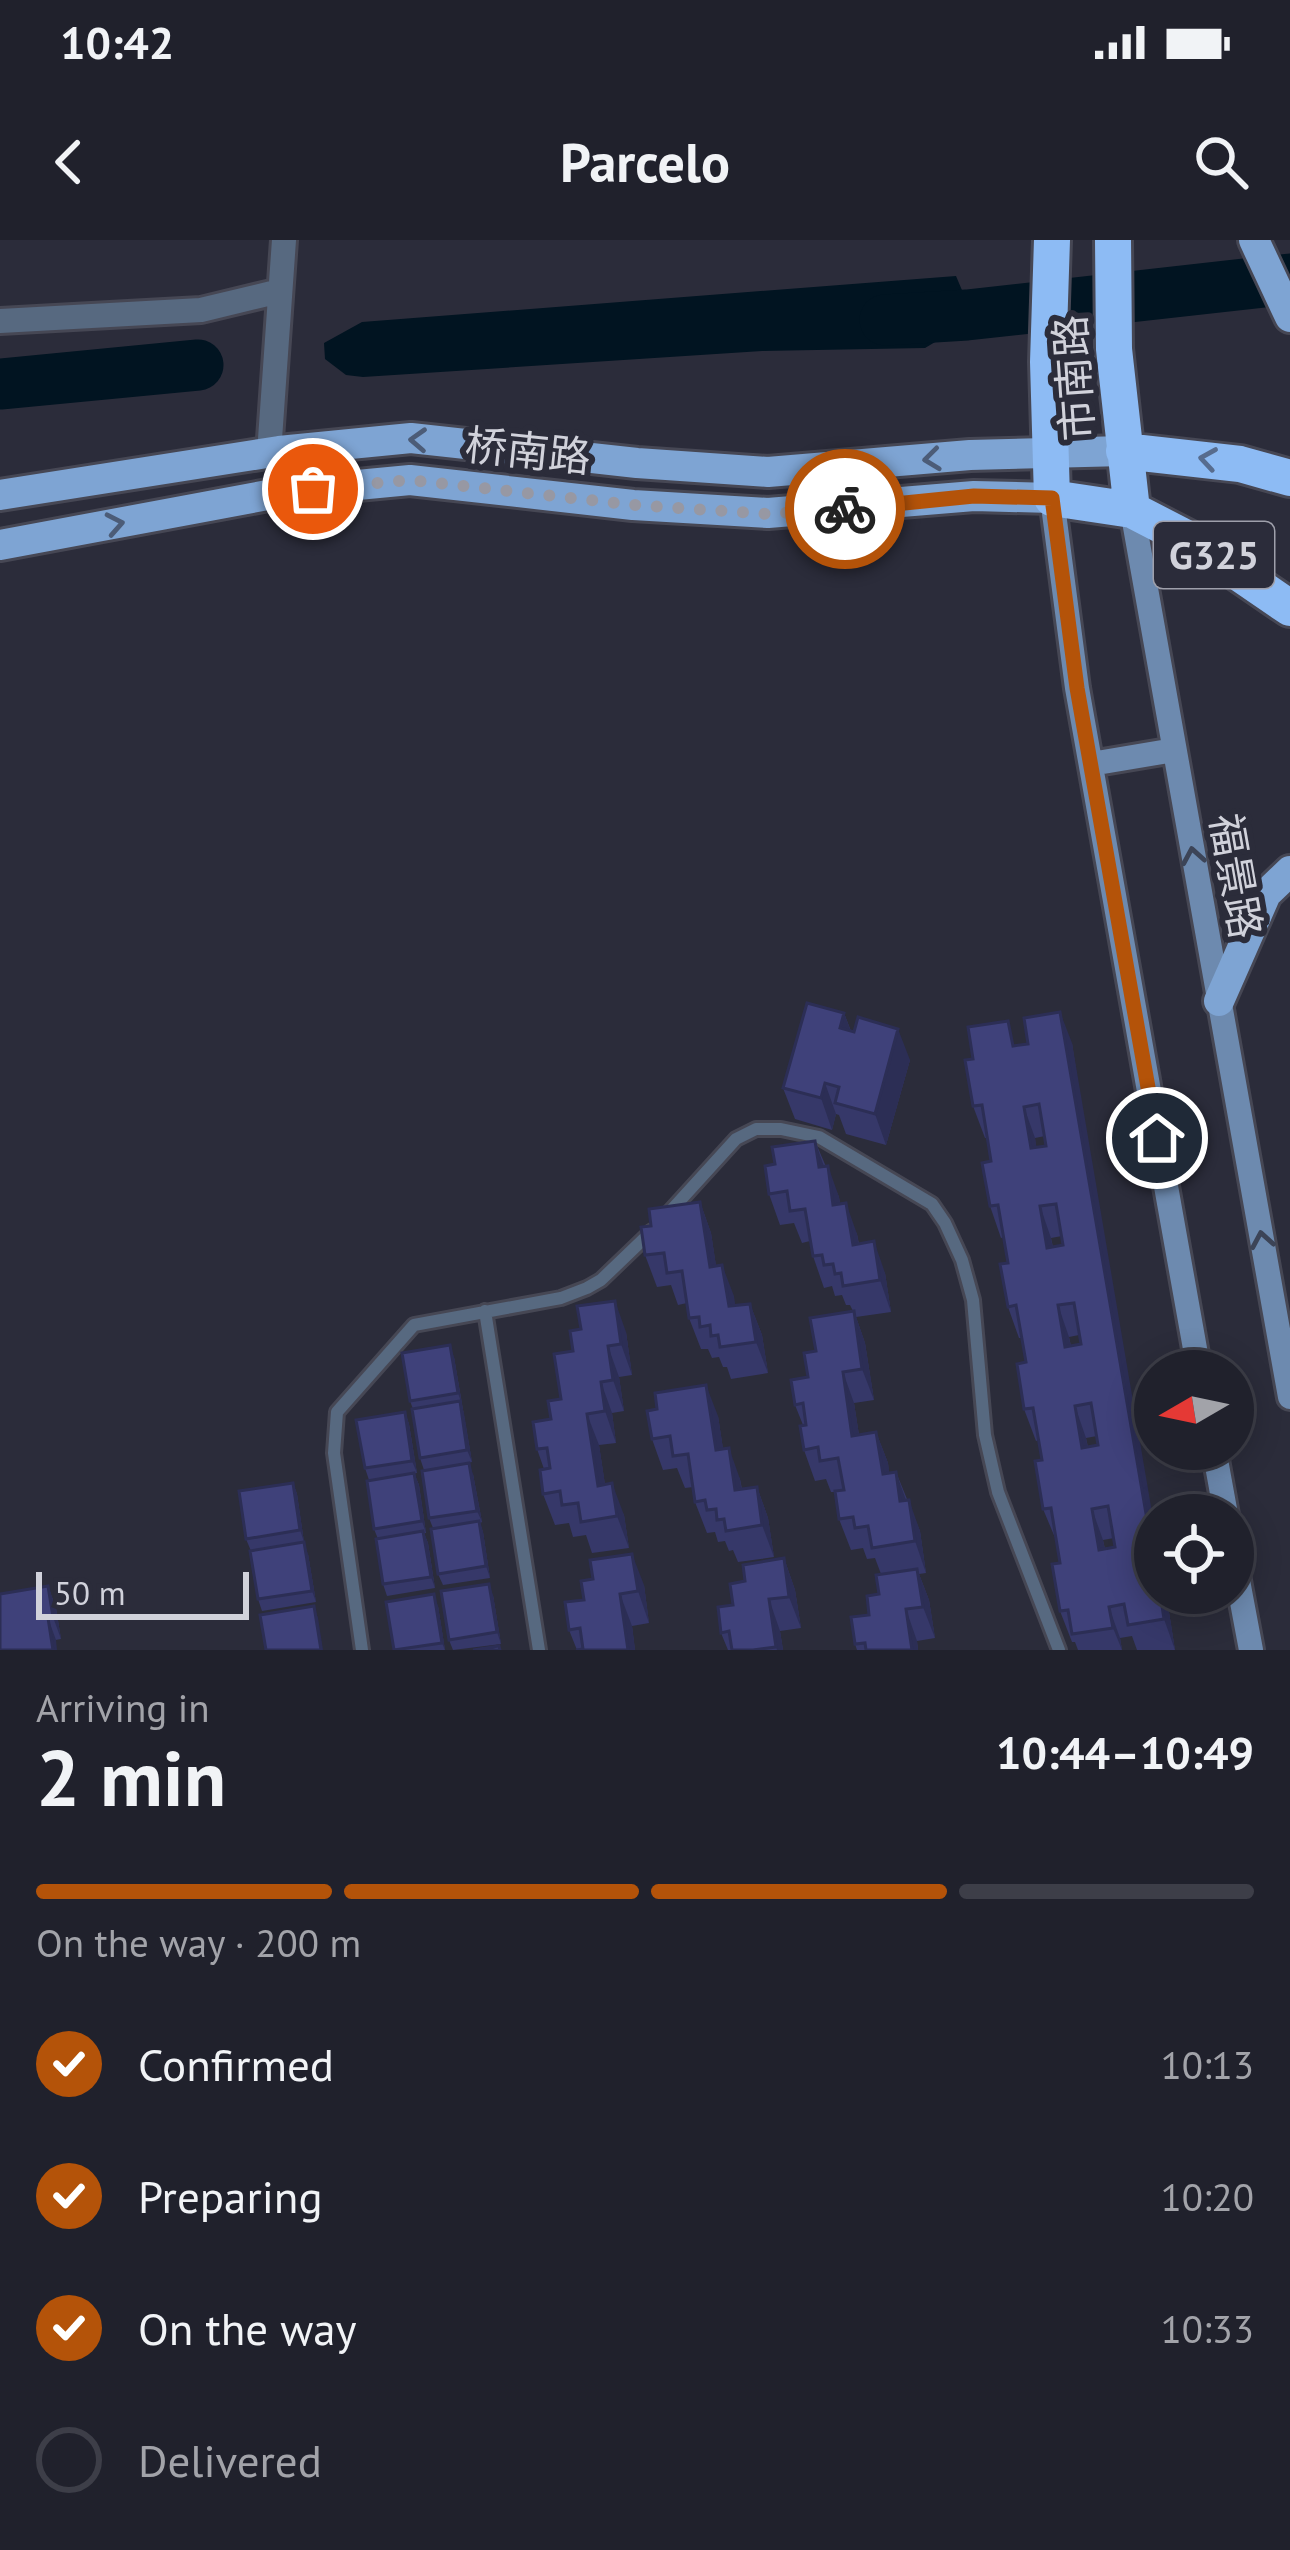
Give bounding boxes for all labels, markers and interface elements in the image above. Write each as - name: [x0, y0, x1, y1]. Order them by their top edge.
- text: 10:42: [60, 13, 174, 71]
- text: Parcelo: [560, 127, 730, 197]
- icon: back: [36, 129, 102, 195]
- icon: search: [1188, 129, 1254, 195]
- street label: 市南路: [1042, 313, 1105, 443]
- street label: 桥南路: [463, 417, 594, 484]
- one-way arrow: [408, 427, 427, 453]
- pin: [262, 438, 364, 540]
- one-way arrow: [922, 446, 942, 472]
- one-way arrow: [1198, 447, 1218, 472]
- courier: [785, 449, 905, 569]
- icon: bag: [280, 456, 346, 522]
- icon: bike: [812, 476, 878, 542]
- one-way arrow: [105, 512, 125, 537]
- road number: G325: [1154, 522, 1274, 588]
- street label: 福景路: [1198, 809, 1275, 943]
- one-way arrow: [1181, 847, 1207, 867]
- pin: [1106, 1087, 1208, 1189]
- icon: home: [1124, 1105, 1190, 1171]
- one-way arrow: [1250, 1231, 1276, 1251]
- north arrow: [1134, 1350, 1254, 1470]
- map controls: [1134, 1350, 1254, 1614]
- button: locate: [1134, 1494, 1254, 1614]
- scale bar: [36, 1566, 249, 1619]
- text: 50 m: [54, 1571, 126, 1614]
- text: Arriving in: [36, 1682, 210, 1733]
- text: 10:44–10:49: [996, 1723, 1254, 1781]
- text: 2 min: [36, 1727, 226, 1828]
- text: On the way · 200 m: [36, 1917, 361, 1968]
- icon: check: [36, 2031, 102, 2097]
- text: Confirmed: [138, 2035, 334, 2093]
- text: 10:13: [1160, 2039, 1254, 2090]
- icon: check: [36, 2163, 102, 2229]
- text: Preparing: [138, 2167, 323, 2225]
- text: 10:20: [1160, 2171, 1254, 2222]
- icon: check: [36, 2295, 102, 2361]
- text: On the way: [138, 2299, 357, 2357]
- text: 10:33: [1160, 2303, 1254, 2354]
- text: Delivered: [138, 2431, 322, 2489]

